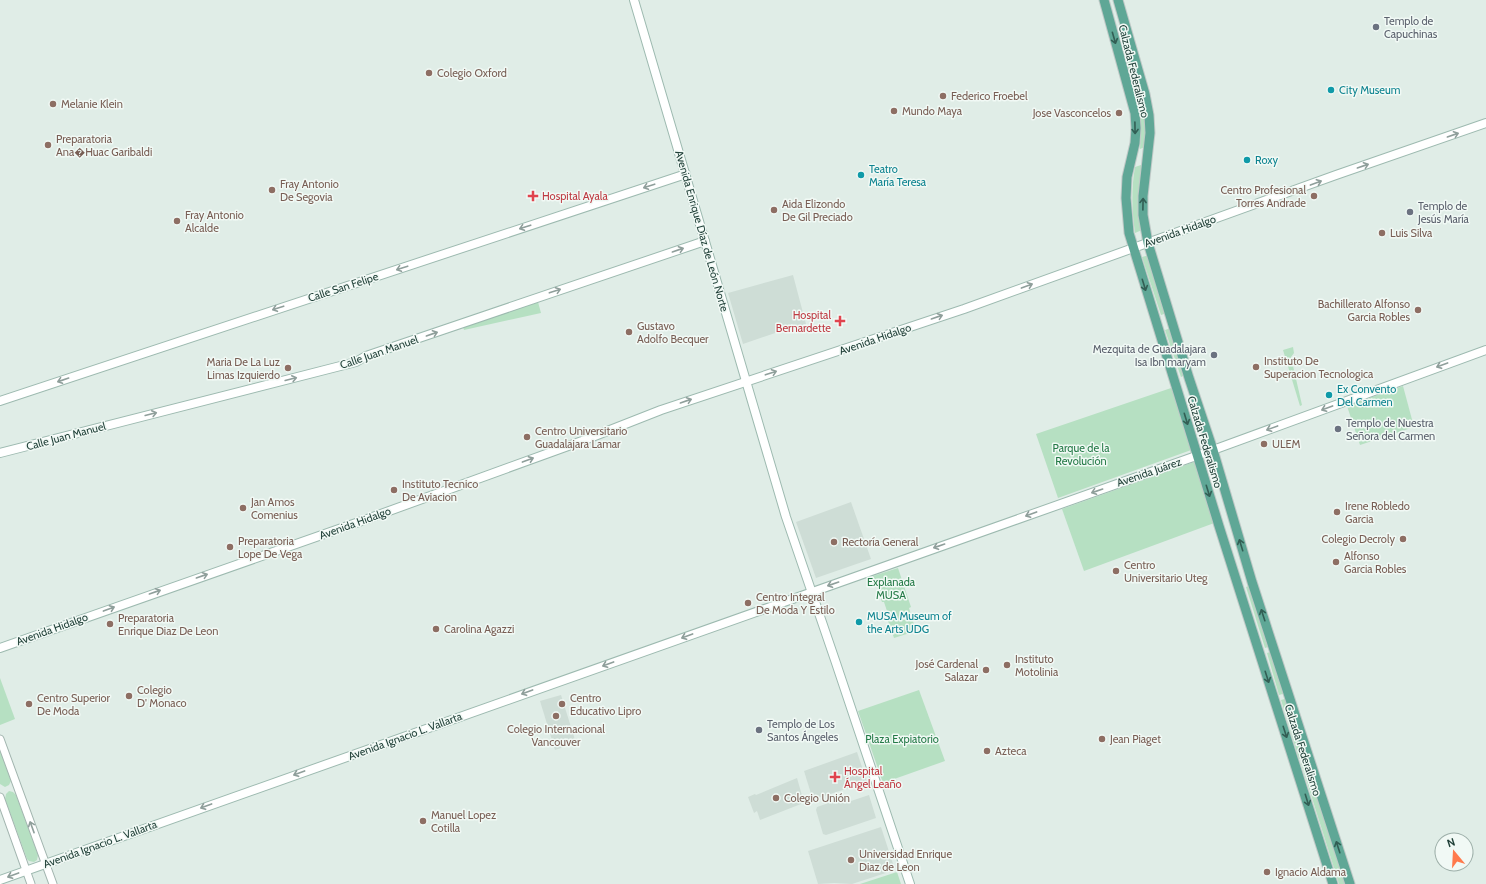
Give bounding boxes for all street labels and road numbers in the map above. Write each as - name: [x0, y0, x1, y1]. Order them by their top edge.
- street label: Calzada Federalismo: [1116, 23, 1152, 119]
- street label: Avenida Enrique Díaz de León Norte: [672, 149, 732, 314]
- street label: Avenida Hidalgo: [1142, 212, 1218, 250]
- street label: Calle San Felipe: [306, 269, 380, 305]
- street label: Avenida Hidalgo: [837, 320, 913, 358]
- street label: Calle Juan Manuel: [338, 332, 420, 372]
- street label: Calzada Federalismo: [1184, 394, 1226, 490]
- street label: Calle Juan Manuel: [25, 419, 108, 453]
- street label: Avenida Juárez: [1115, 454, 1183, 490]
- street label: Avenida Hidalgo: [317, 504, 393, 542]
- street label: Avenida Hidalgo: [14, 610, 90, 648]
- street label: Calzada Federalismo: [1282, 702, 1324, 798]
- street label: Avenida Ignacio L. Vallarta: [346, 709, 464, 763]
- street label: Avenida Ignacio L. Vallarta: [41, 817, 159, 871]

